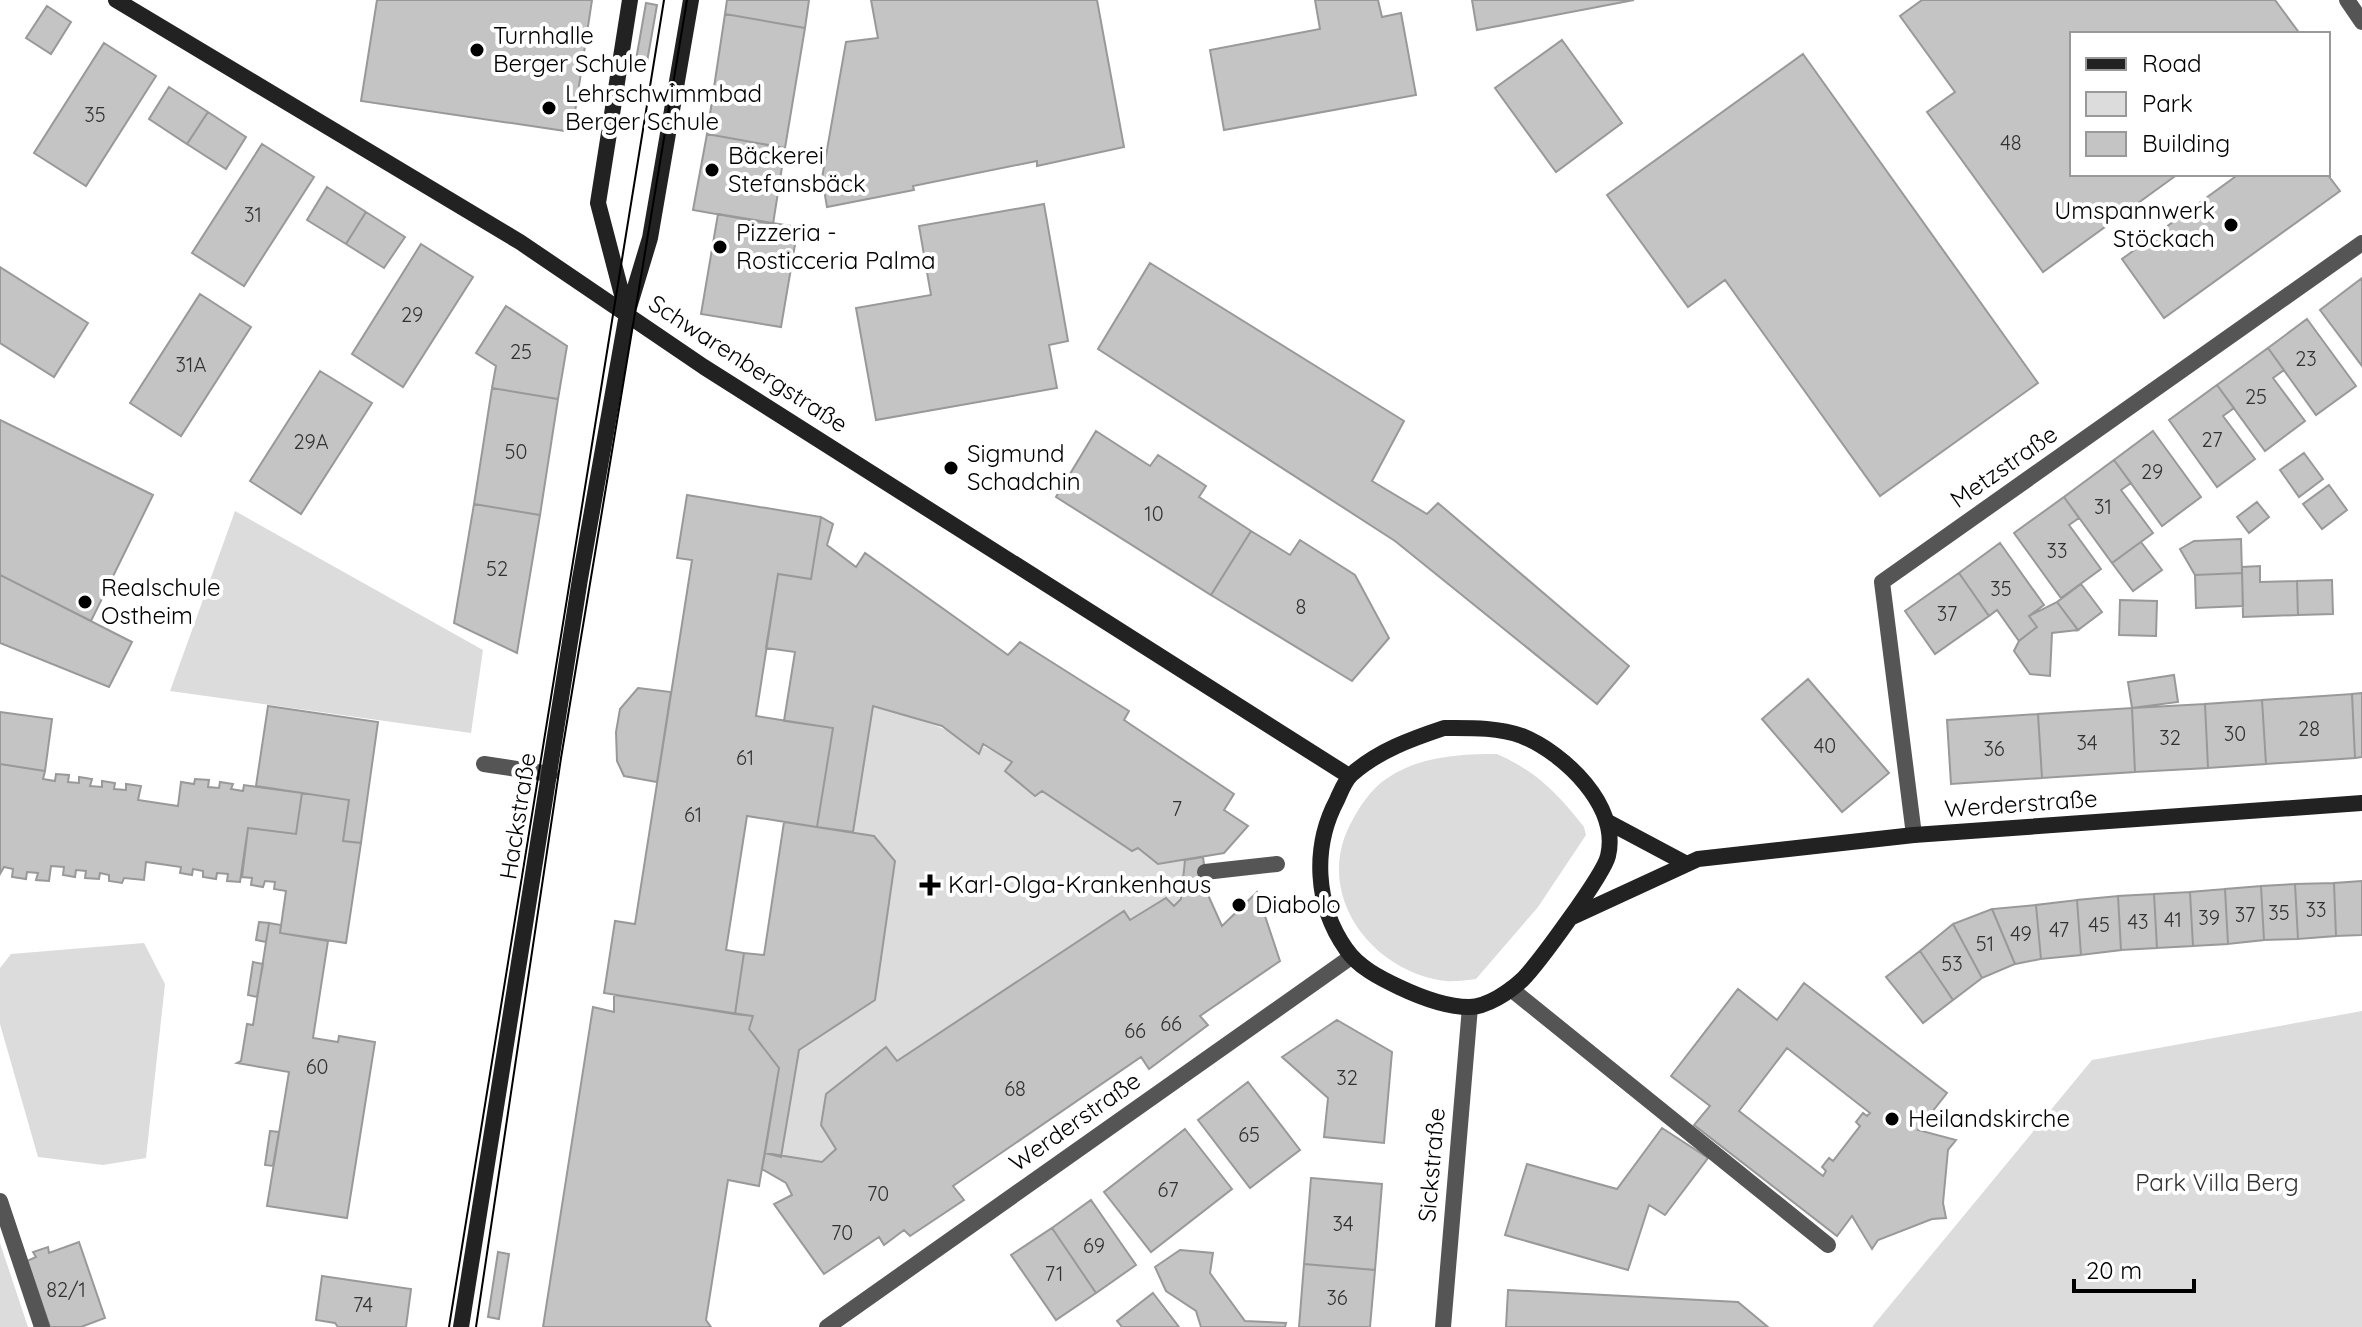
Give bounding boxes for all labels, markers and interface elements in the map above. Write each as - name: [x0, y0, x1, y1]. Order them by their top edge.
- place label: Turnhalle Berger Schule: [493, 20, 647, 78]
- legend: [2070, 32, 2330, 176]
- marker: Turnhalle Berger Schule: [468, 41, 486, 59]
- text: Road: [2142, 48, 2202, 78]
- place label: Lehrschwimmbad Berger Schule: [565, 78, 762, 136]
- text: Park: [2142, 88, 2193, 118]
- marker: Lehrschwimmbad Berger Schule: [540, 99, 558, 117]
- house number: 35: [84, 102, 106, 127]
- text: Building: [2142, 128, 2230, 158]
- house number: 48: [2000, 130, 2022, 155]
- place label: Bäckerei Stefansbäck: [728, 140, 866, 198]
- marker: Bäckerei Stefansbäck: [703, 161, 721, 179]
- place label: Umspannwerk Stöckach: [2054, 195, 2215, 253]
- house number: 31: [244, 202, 262, 227]
- marker: Umspannwerk Stöckach: [2222, 216, 2240, 234]
- place label: Pizzeria - Rosticceria Palma: [736, 217, 936, 275]
- marker: Pizzeria - Rosticceria Palma: [711, 238, 729, 256]
- street label: Schwarenbergstraße: [643, 288, 854, 439]
- house number: 29: [401, 302, 423, 327]
- house number: 25: [510, 339, 532, 364]
- house number: 23: [2295, 346, 2317, 371]
- house number: 31A: [176, 352, 206, 377]
- house number: 25: [2245, 384, 2267, 409]
- street label: Metzstraße: [1944, 418, 2063, 514]
- house number: 27: [2202, 427, 2222, 452]
- house number: 29A: [293, 429, 329, 454]
- place label: Sigmund Schadchin: [967, 438, 1081, 496]
- house number: 50: [505, 439, 527, 464]
- marker: Sigmund Schadchin: [942, 459, 960, 477]
- house number: 29: [2141, 459, 2163, 484]
- house number: 31: [2094, 494, 2112, 519]
- house number: 10: [1144, 501, 1164, 526]
- house number: 33: [2047, 538, 2067, 563]
- house number: 52: [486, 556, 508, 581]
- place label: Realschule Ostheim: [101, 572, 221, 630]
- house number: 35: [1990, 576, 2012, 601]
- marker: Realschule Ostheim: [76, 593, 94, 611]
- house number: 8: [1296, 594, 1306, 619]
- house number: 37: [1937, 601, 1957, 626]
- house number: 28: [2298, 716, 2320, 741]
- house number: 30: [2224, 721, 2246, 746]
- house number: 32: [2159, 725, 2181, 750]
- house number: 34: [2076, 730, 2098, 755]
- house number: 40: [1814, 733, 1836, 758]
- house number: 36: [1983, 736, 2005, 761]
- house number: 61: [736, 745, 754, 770]
- street label: Hackstraße: [492, 750, 542, 881]
- street label: Werderstraße: [1943, 783, 2099, 823]
- house number: 7: [1172, 796, 1182, 821]
- house number: 61: [684, 802, 702, 827]
- place label: Karl-Olga-Krankenhaus: [948, 869, 1211, 899]
- marker: Karl-Olga-Krankenhaus: [919, 874, 941, 896]
- place label: Diabolo: [1255, 889, 1341, 919]
- marker: Diabolo: [1230, 896, 1248, 914]
- house number: 33: [2306, 897, 2326, 922]
- house number: 35: [2268, 900, 2290, 925]
- house number: 37: [2235, 902, 2255, 927]
- house number: 39: [2198, 905, 2220, 930]
- house number: 41: [2164, 907, 2182, 932]
- house number: 43: [2127, 909, 2149, 934]
- house number: 45: [2088, 912, 2110, 937]
- house number: 47: [2049, 917, 2069, 942]
- house number: 49: [2010, 921, 2032, 946]
- house number: 51: [1976, 931, 1994, 956]
- house number: 53: [1941, 951, 1963, 976]
- house number: 66: [1160, 1011, 1182, 1036]
- house number: 66: [1124, 1018, 1146, 1043]
- house number: 60: [306, 1054, 328, 1079]
- street label: Werderstraße: [1003, 1065, 1146, 1177]
- house number: 32: [1336, 1065, 1358, 1090]
- house number: 68: [1004, 1076, 1026, 1101]
- place label: Heilandskirche: [1908, 1103, 2070, 1133]
- street label: Sickstraße: [1411, 1106, 1451, 1223]
- marker: Heilandskirche: [1883, 1110, 1901, 1128]
- house number: 65: [1238, 1122, 1260, 1147]
- park label: Park Villa Berg: [2135, 1167, 2299, 1197]
- house number: 67: [1157, 1177, 1179, 1202]
- house number: 70: [867, 1181, 889, 1206]
- house number: 34: [1332, 1211, 1354, 1236]
- house number: 70: [831, 1220, 853, 1245]
- house number: 69: [1083, 1233, 1105, 1258]
- scale bar: [2074, 1243, 2194, 1293]
- text: 20 m: [2086, 1255, 2142, 1285]
- house number: 71: [1045, 1261, 1063, 1286]
- house number: 82/1: [46, 1277, 86, 1302]
- house number: 36: [1326, 1285, 1348, 1310]
- house number: 74: [353, 1292, 373, 1317]

